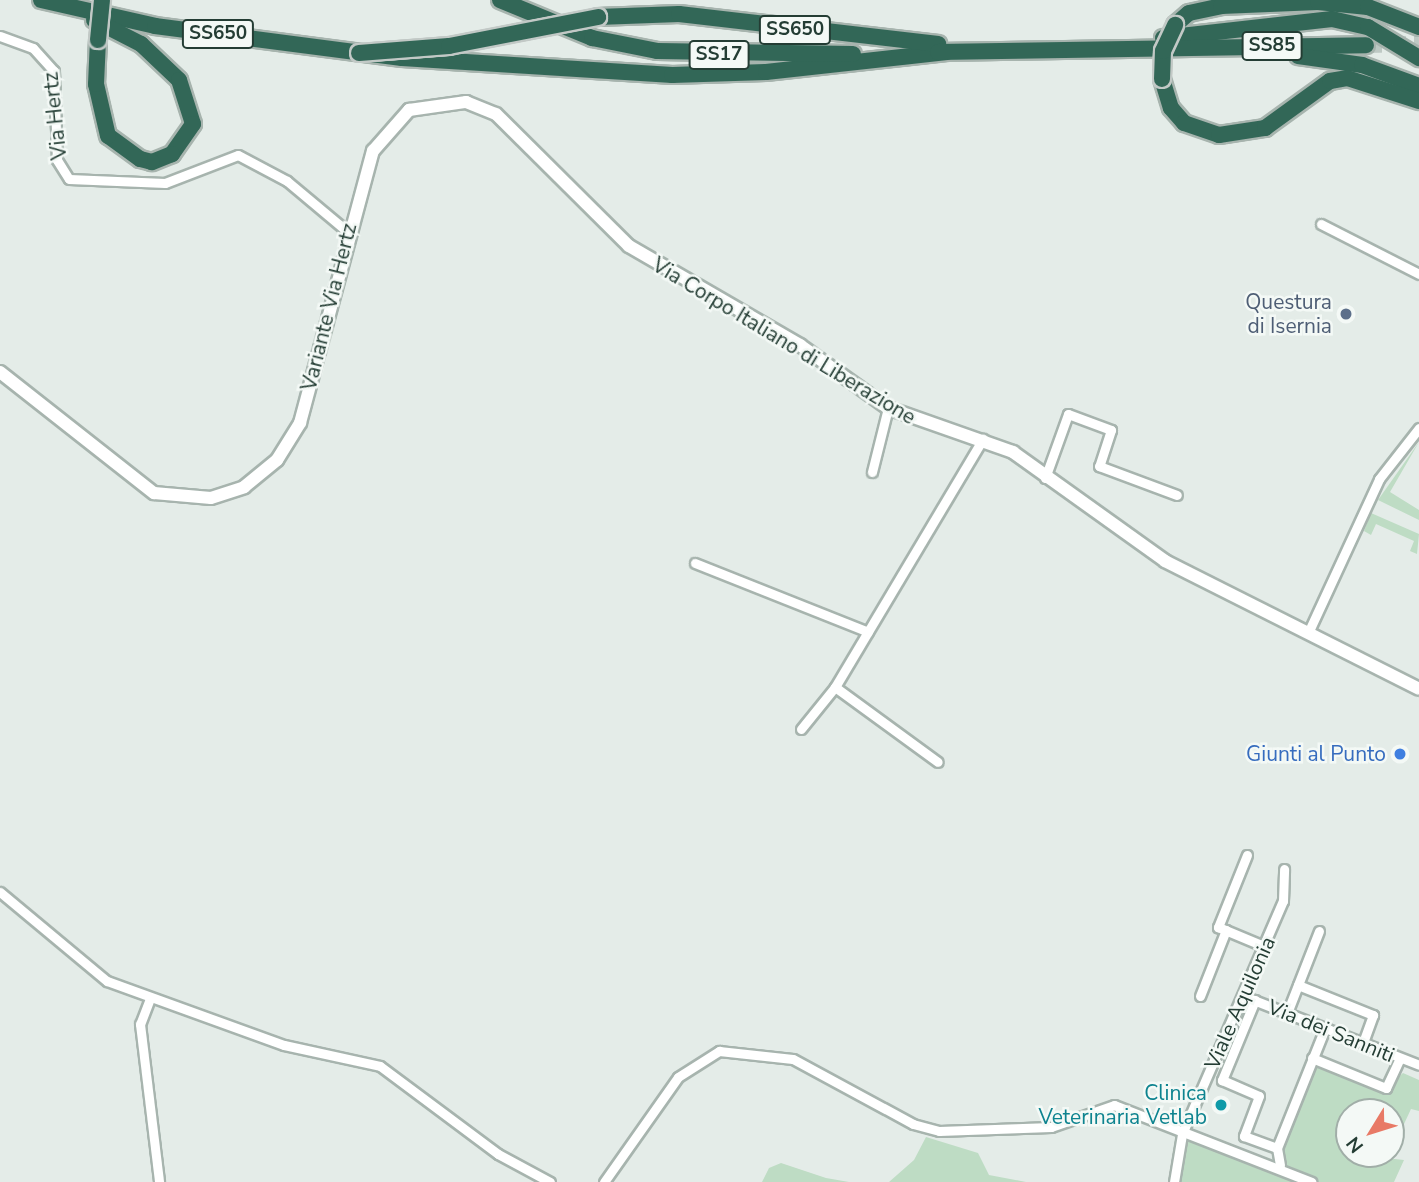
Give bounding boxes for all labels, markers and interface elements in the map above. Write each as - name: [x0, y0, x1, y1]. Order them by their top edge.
- road number: SS650: [758, 14, 832, 46]
- road number: SS650: [181, 18, 255, 50]
- road number: SS85: [1240, 30, 1304, 61]
- road number: SS17: [688, 40, 750, 70]
- street label: Via Hertz: [38, 71, 72, 161]
- street label: Variante Via Hertz: [296, 221, 362, 393]
- street label: Via Corpo Italiano di Liberazione: [648, 252, 920, 430]
- place label: Questura di Isernia: [1245, 289, 1332, 339]
- marker: Questura di Isernia: [1338, 306, 1354, 322]
- place label: Giunti al Punto: [1246, 741, 1386, 767]
- marker: Giunti al Punto: [1392, 746, 1408, 762]
- street label: Viale Aquilonia: [1199, 933, 1281, 1073]
- street label: Via dei Sanniti: [1264, 994, 1398, 1068]
- place label: Clinica Veterinaria Vetlab: [1038, 1080, 1207, 1130]
- marker: Clinica Veterinaria Vetlab: [1213, 1097, 1229, 1113]
- north arrow: [1335, 1098, 1405, 1168]
- text: N: [1340, 1131, 1370, 1158]

